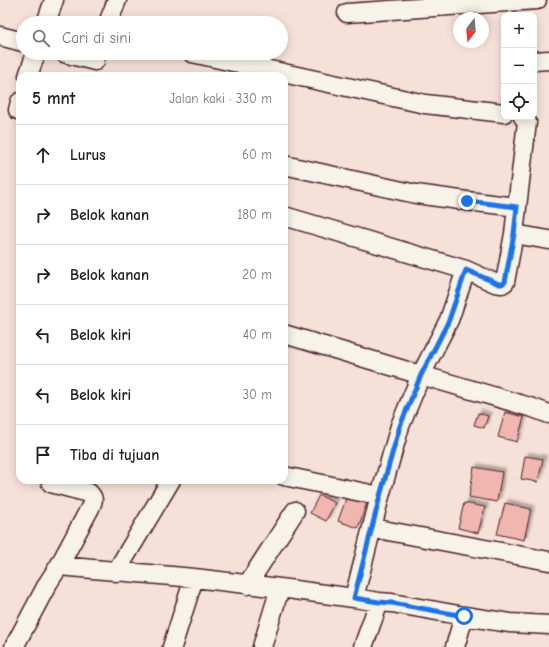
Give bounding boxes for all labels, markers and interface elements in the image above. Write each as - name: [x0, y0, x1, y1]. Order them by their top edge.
- north arrow: [453, 12, 489, 48]
- map controls: [501, 12, 537, 120]
- button: +: [501, 12, 537, 48]
- search box: [16, 16, 288, 60]
- icon: search: [30, 27, 52, 49]
- text: Cari di sini: [62, 29, 131, 47]
- button: −: [501, 48, 537, 84]
- button: locate: [501, 84, 537, 120]
- text: 5 mnt: [32, 89, 75, 108]
- text: Jalan kaki · 330 m: [169, 91, 272, 106]
- icon: ahead: [32, 144, 54, 166]
- text: Lurus: [70, 146, 106, 164]
- text: 60 m: [242, 147, 272, 162]
- route end: [458, 192, 476, 210]
- icon: right: [32, 204, 54, 226]
- text: Belok kanan: [70, 206, 149, 224]
- text: 180 m: [237, 207, 272, 222]
- icon: right: [32, 264, 54, 286]
- text: Belok kanan: [70, 266, 149, 284]
- text: 20 m: [242, 267, 272, 282]
- icon: left: [32, 324, 54, 346]
- text: Belok kiri: [70, 326, 131, 344]
- text: 40 m: [243, 327, 272, 342]
- icon: left: [32, 384, 54, 406]
- text: Belok kiri: [70, 386, 131, 404]
- text: 30 m: [242, 387, 272, 402]
- icon: arrive: [32, 444, 54, 466]
- text: Tiba di tujuan: [70, 446, 159, 464]
- route start: [455, 607, 473, 625]

